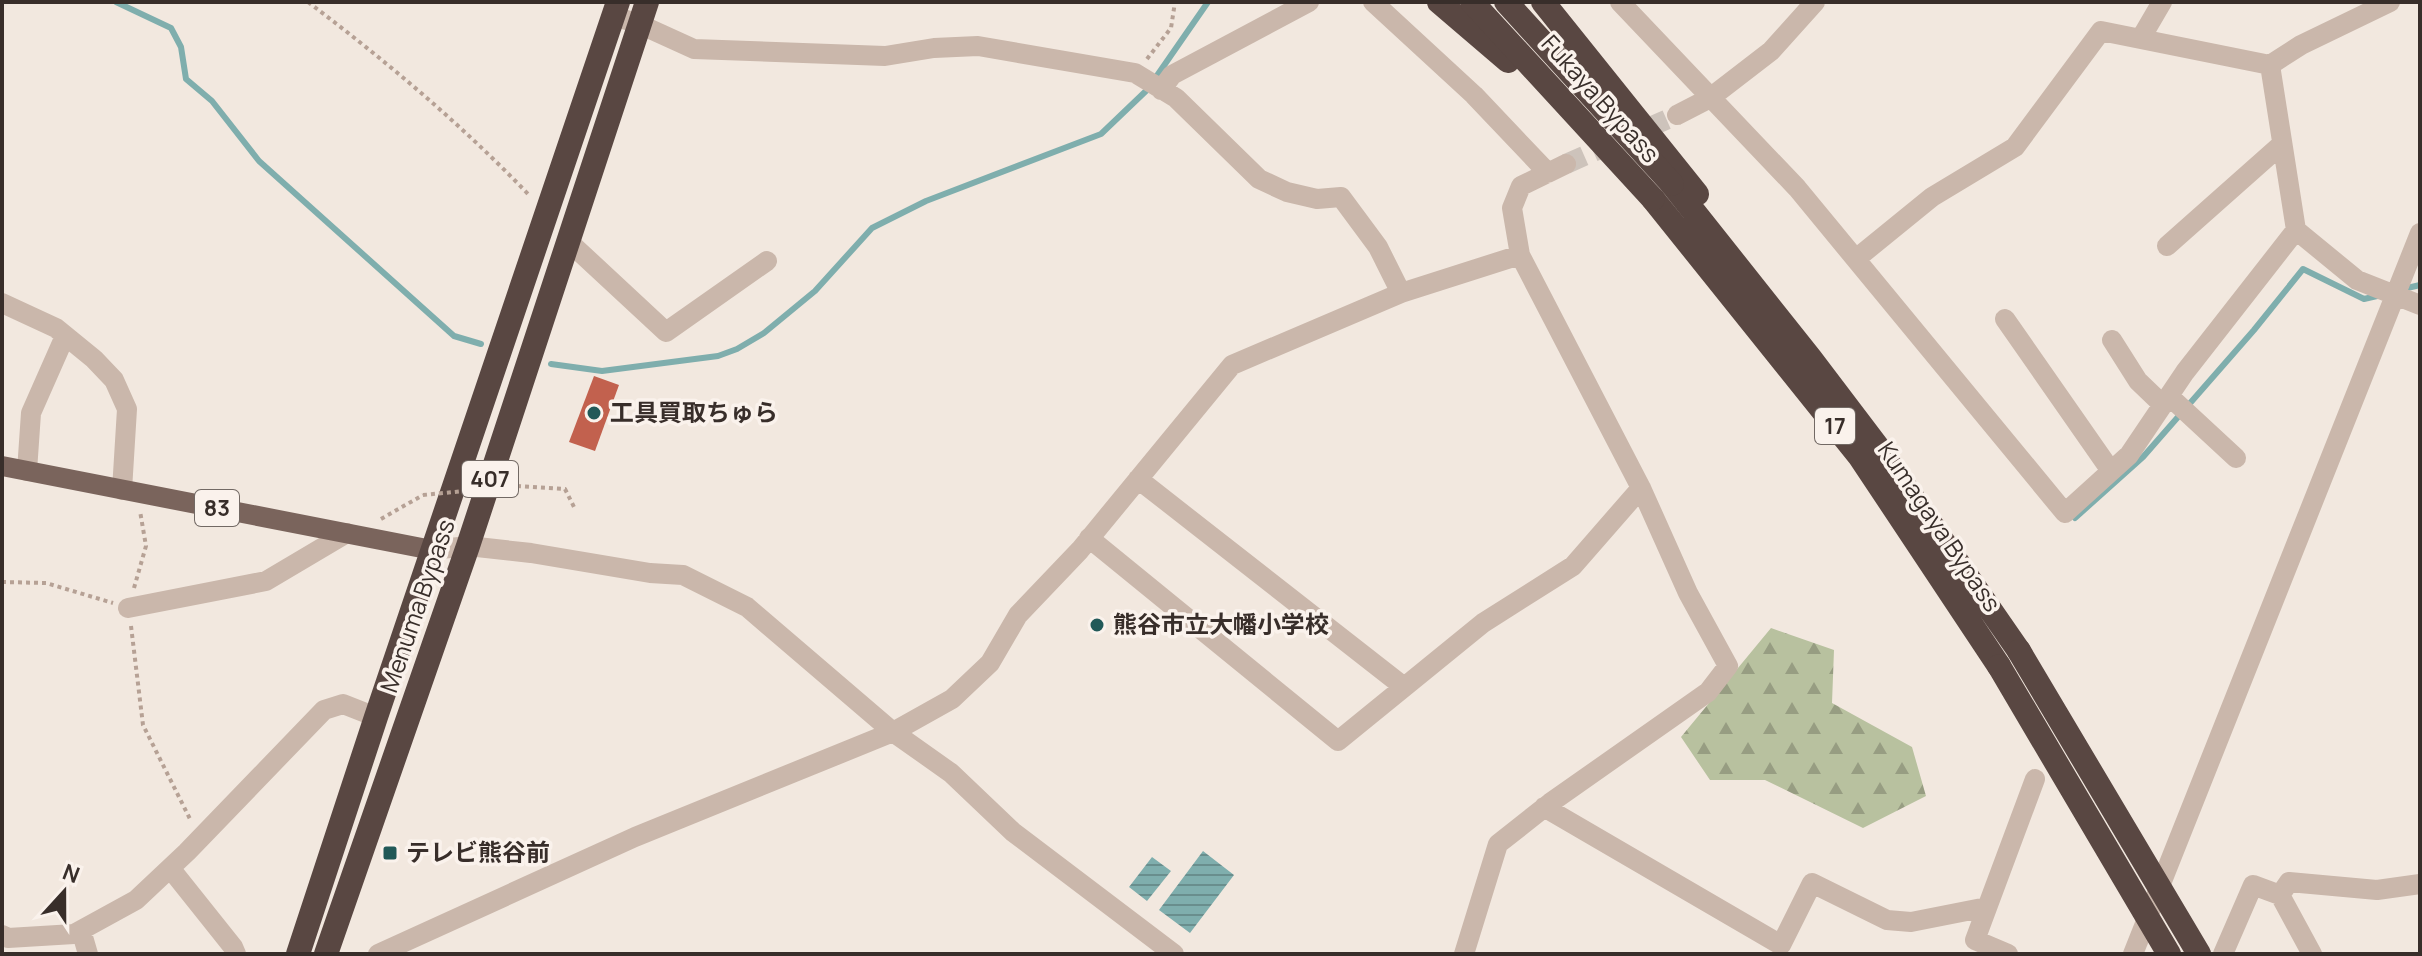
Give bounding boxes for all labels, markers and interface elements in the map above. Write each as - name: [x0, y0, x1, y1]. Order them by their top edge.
- street label: Fukaya Bypass: [1535, 27, 1667, 169]
- place label: 工具買取ちゅら: [610, 395, 778, 428]
- marker: 工具買取ちゅら: [585, 404, 603, 422]
- road number: 17: [1815, 408, 1855, 444]
- street label: Kumagaya Bypass: [1871, 435, 2009, 618]
- road number: 407: [462, 461, 518, 497]
- road number: 83: [195, 490, 239, 526]
- street label: Menuma Bypass: [372, 515, 462, 696]
- place label: 熊谷市立大幡小学校: [1113, 607, 1329, 640]
- marker: 熊谷市立大幡小学校: [1088, 616, 1106, 634]
- place label: テレビ熊谷前: [406, 835, 550, 868]
- marker: テレビ熊谷前: [381, 844, 399, 862]
- north arrow: [24, 852, 104, 932]
- text: N: [58, 856, 84, 890]

